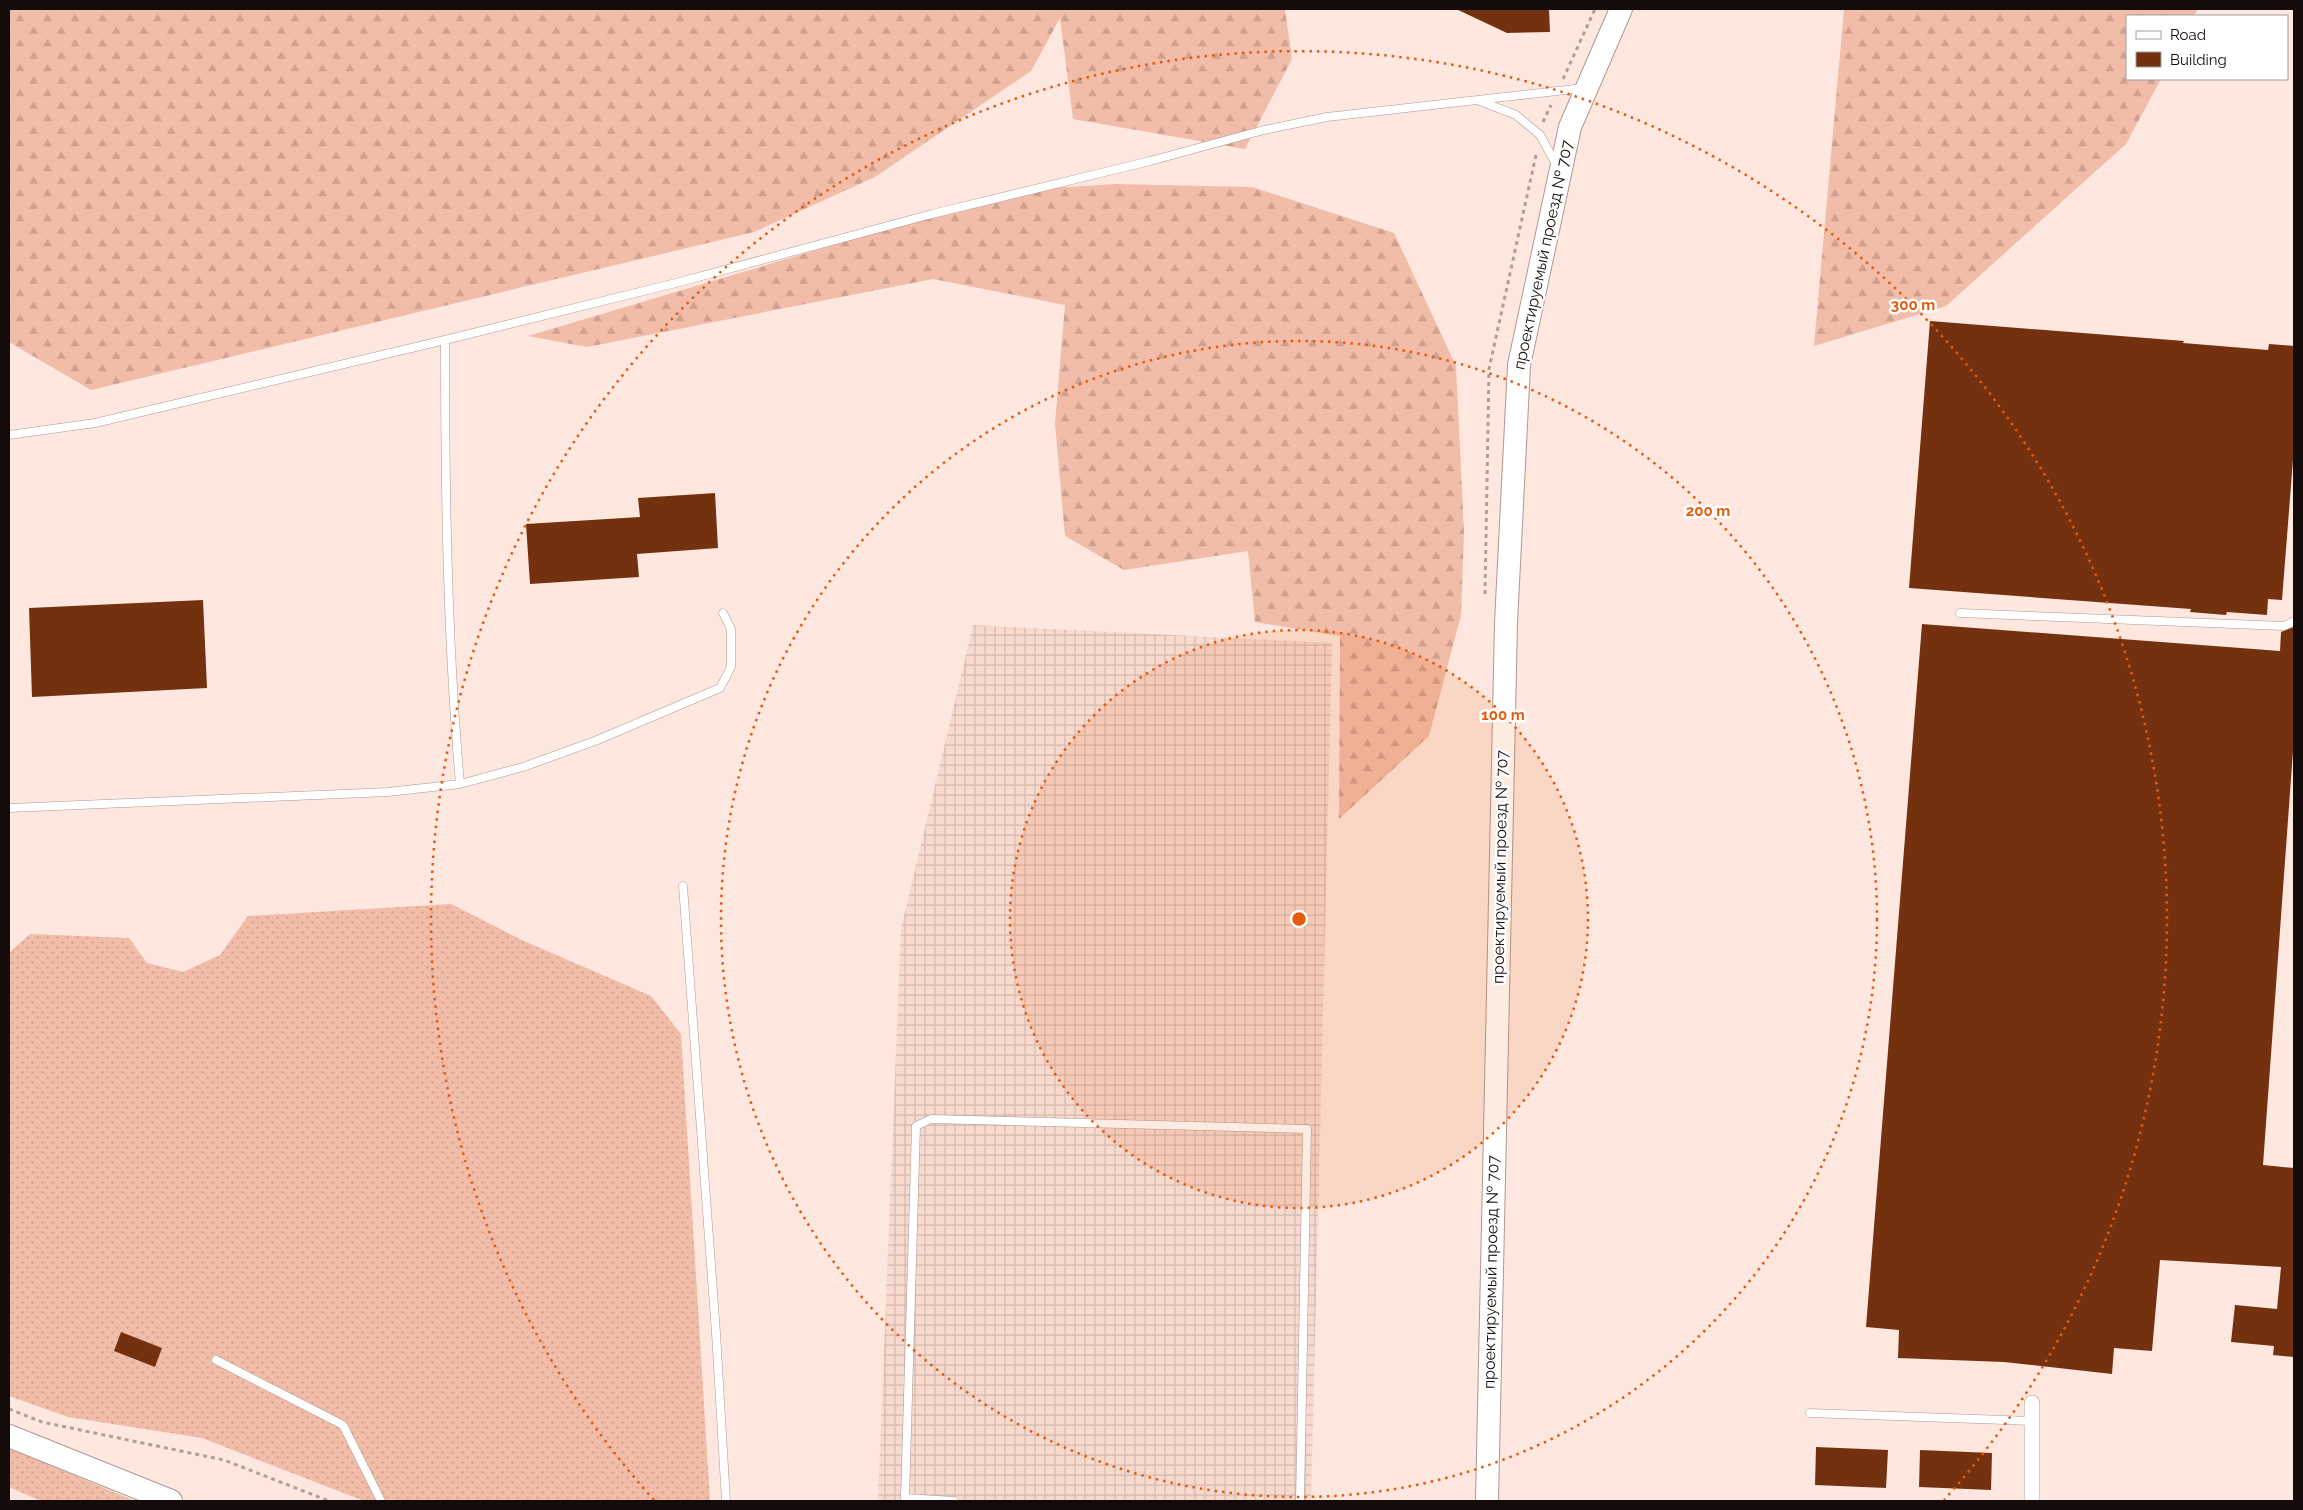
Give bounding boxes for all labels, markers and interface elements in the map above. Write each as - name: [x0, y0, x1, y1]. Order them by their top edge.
- legend: [2126, 15, 2288, 80]
- text: Road: [2170, 26, 2206, 44]
- text: Building: [2170, 51, 2227, 69]
- street label: проектируемый проезд № 707: [1509, 138, 1577, 371]
- text: 300 m: [1891, 296, 1935, 314]
- text: 200 m: [1686, 502, 1730, 520]
- text: 100 m: [1481, 706, 1525, 724]
- street label: проектируемый проезд № 707: [1488, 749, 1512, 984]
- centre of rings: [1290, 910, 1308, 928]
- street label: проектируемый проезд № 707: [1479, 1154, 1503, 1389]

